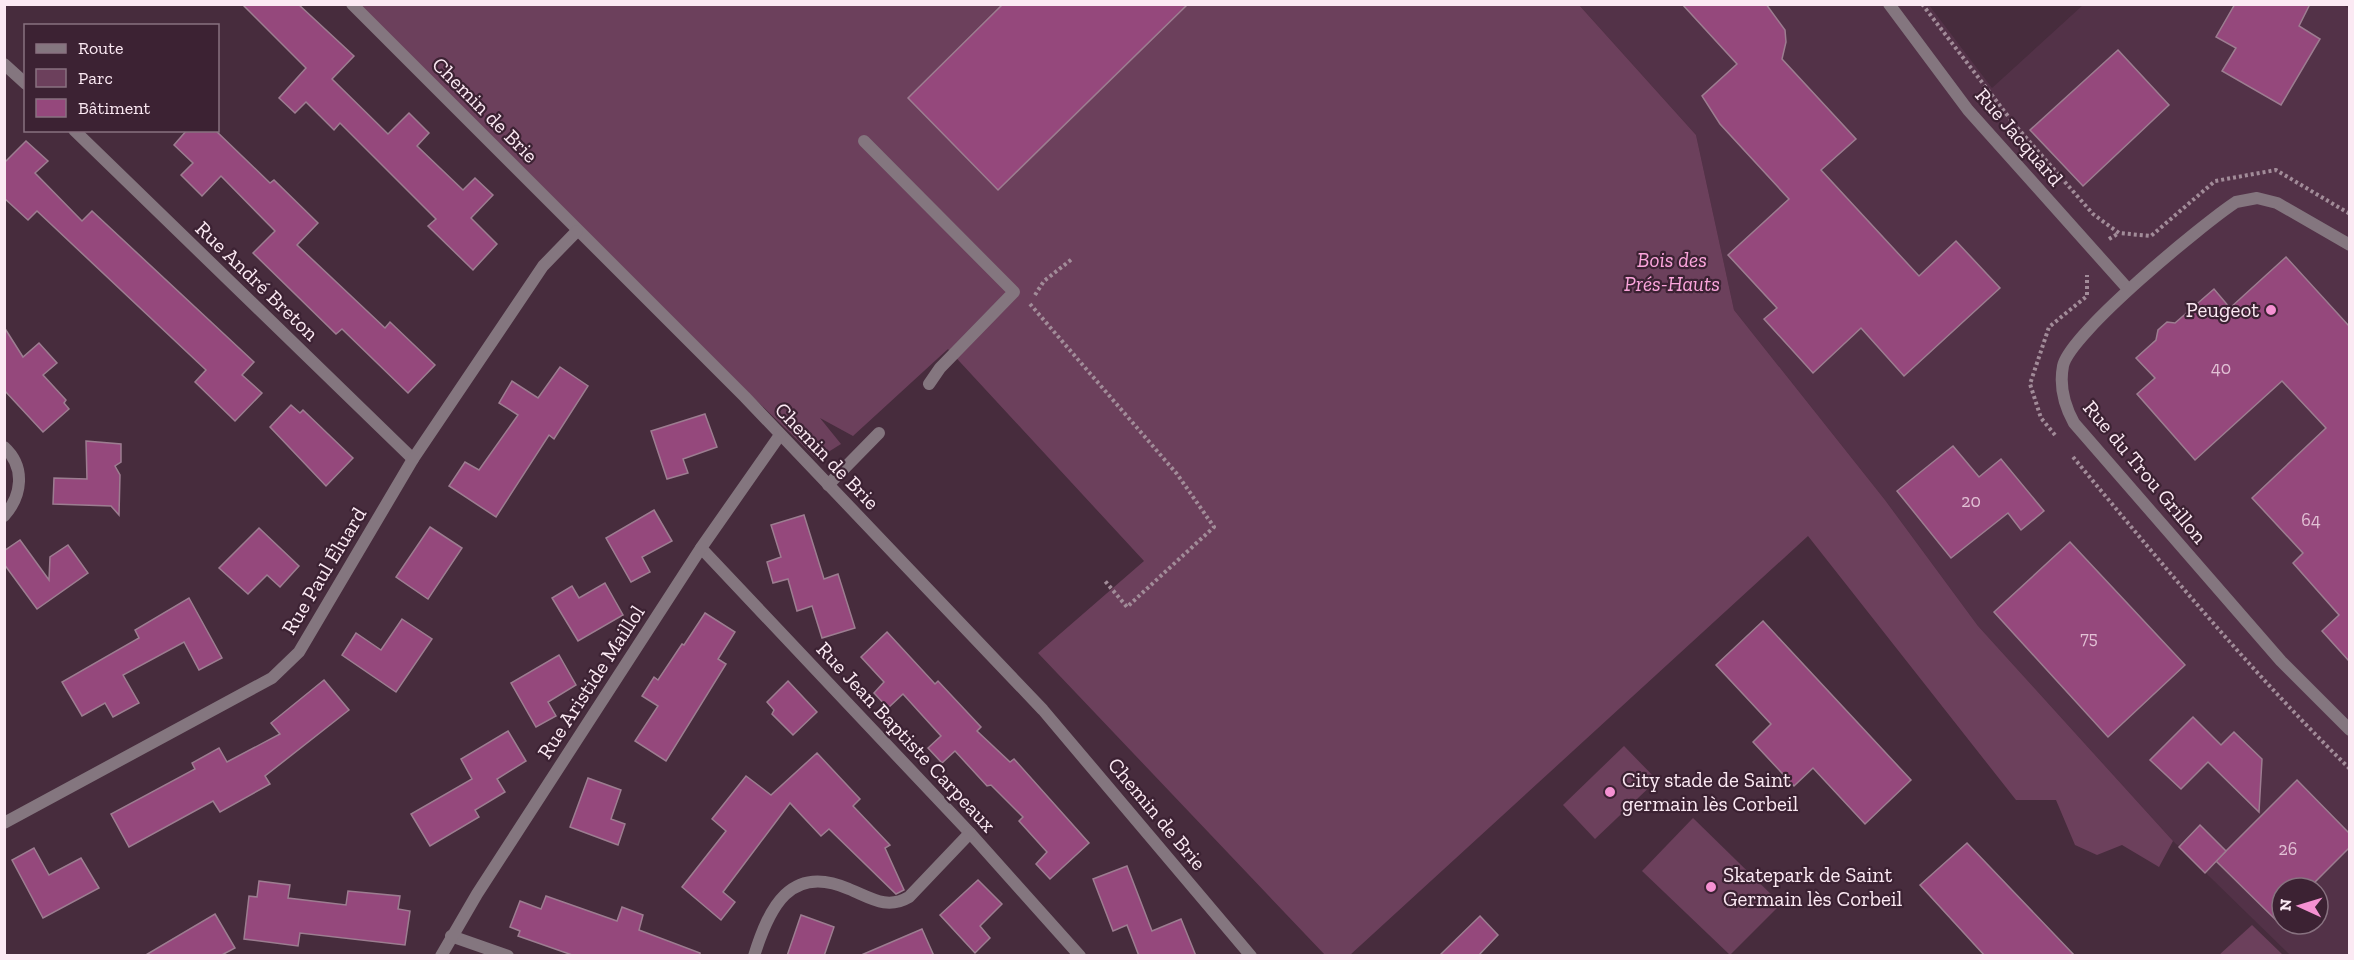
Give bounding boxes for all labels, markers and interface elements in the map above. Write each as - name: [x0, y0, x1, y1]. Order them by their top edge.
- legend: [24, 24, 219, 132]
- text: Route: [78, 37, 123, 59]
- street label: Chemin de Brie: [427, 52, 544, 168]
- text: Parc: [78, 67, 113, 89]
- street label: Rue Jacquard: [1970, 83, 2069, 191]
- text: Bâtiment: [78, 97, 151, 119]
- street label: Rue André Breton: [191, 216, 324, 346]
- park label: Bois des Prés-Hauts: [1624, 247, 1720, 296]
- place label: Peugeot: [2186, 297, 2259, 322]
- marker: Peugeot: [2264, 303, 2278, 317]
- house number: 40: [2211, 357, 2231, 379]
- street label: Rue du Trou Grillon: [2078, 395, 2213, 548]
- street label: Chemin de Brie: [770, 397, 885, 515]
- house number: 20: [1961, 490, 1981, 512]
- street label: Rue Paul Éluard: [276, 502, 372, 639]
- house number: 64: [2301, 509, 2321, 531]
- street label: Rue Aristide Maillol: [532, 600, 650, 763]
- house number: 75: [2080, 627, 2098, 649]
- street label: Rue Jean Baptiste Carpeaux: [812, 636, 1001, 837]
- street label: Chemin de Brie: [1103, 752, 1212, 875]
- place label: City stade de Saint germain lès Corbeil: [1622, 767, 1799, 816]
- marker: City stade de Saint germain lès Corbeil: [1603, 785, 1617, 799]
- house number: 26: [2279, 838, 2297, 860]
- place label: Skatepark de Saint Germain lès Corbeil: [1723, 862, 1903, 911]
- north arrow: [2270, 876, 2330, 936]
- marker: Skatepark de Saint Germain lès Corbeil: [1704, 880, 1718, 894]
- text: N: [2276, 898, 2295, 912]

